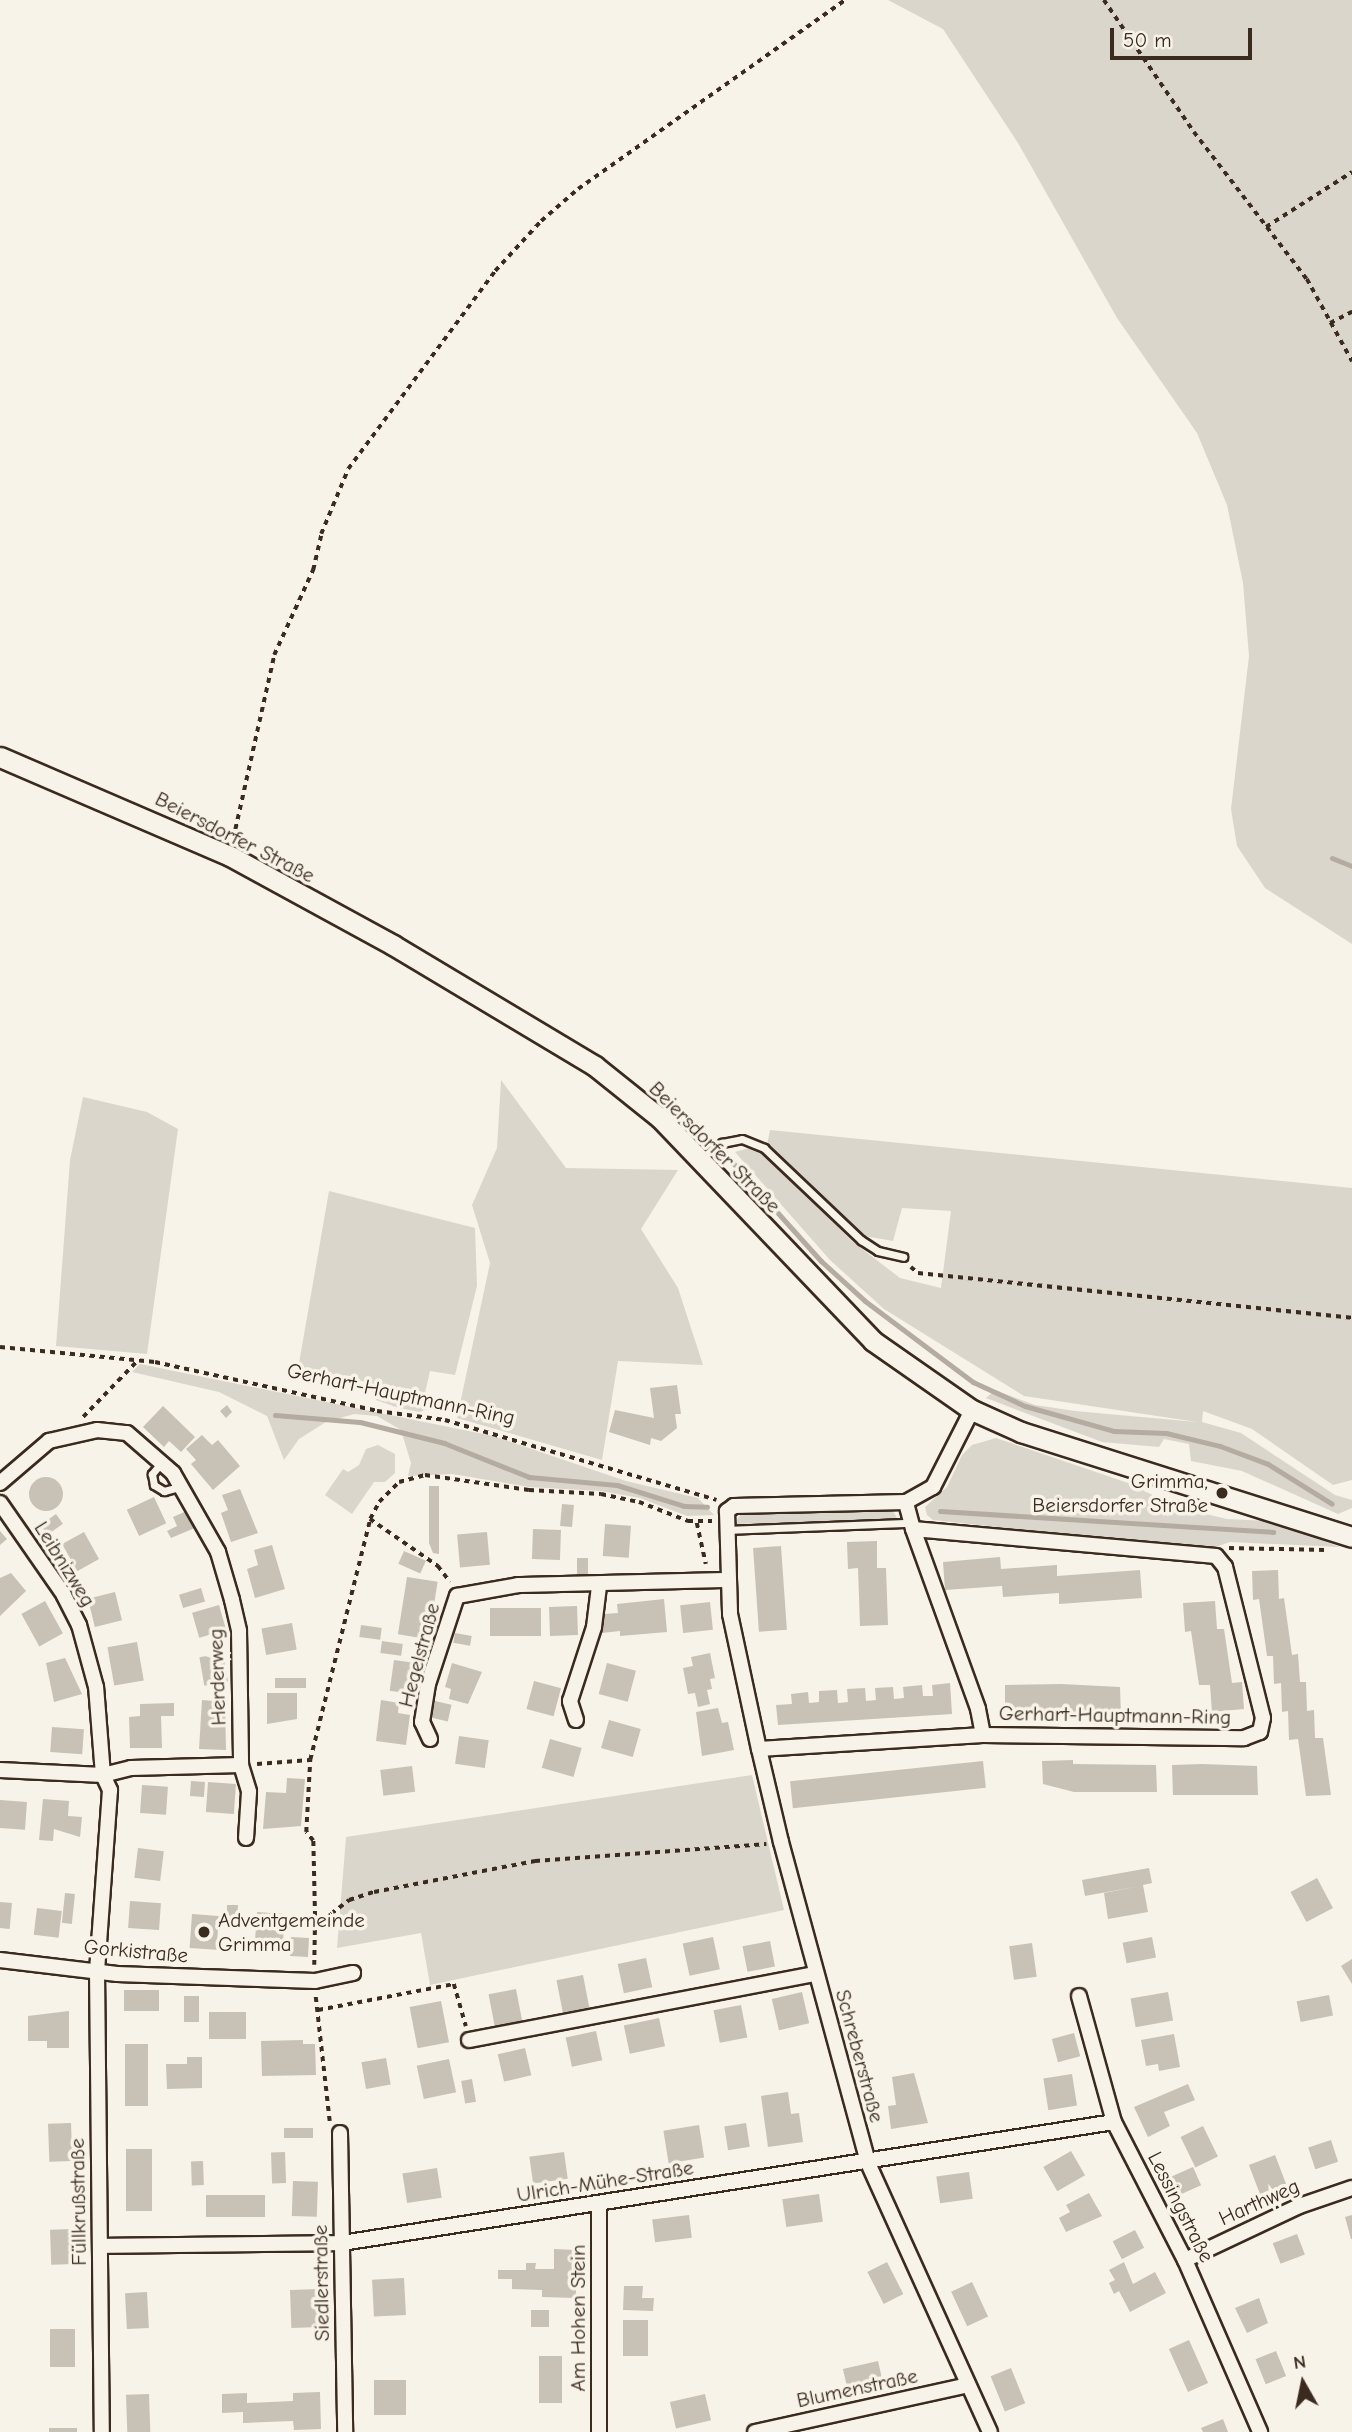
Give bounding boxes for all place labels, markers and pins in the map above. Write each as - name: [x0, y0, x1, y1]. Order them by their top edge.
- place label: Grimma, Beiersdorfer Straße: [1032, 1468, 1208, 1518]
- marker: Grimma, Beiersdorfer Straße: [1214, 1485, 1230, 1501]
- place label: Adventgemeinde Grimma: [218, 1907, 365, 1957]
- marker: Adventgemeinde Grimma: [196, 1924, 212, 1940]

